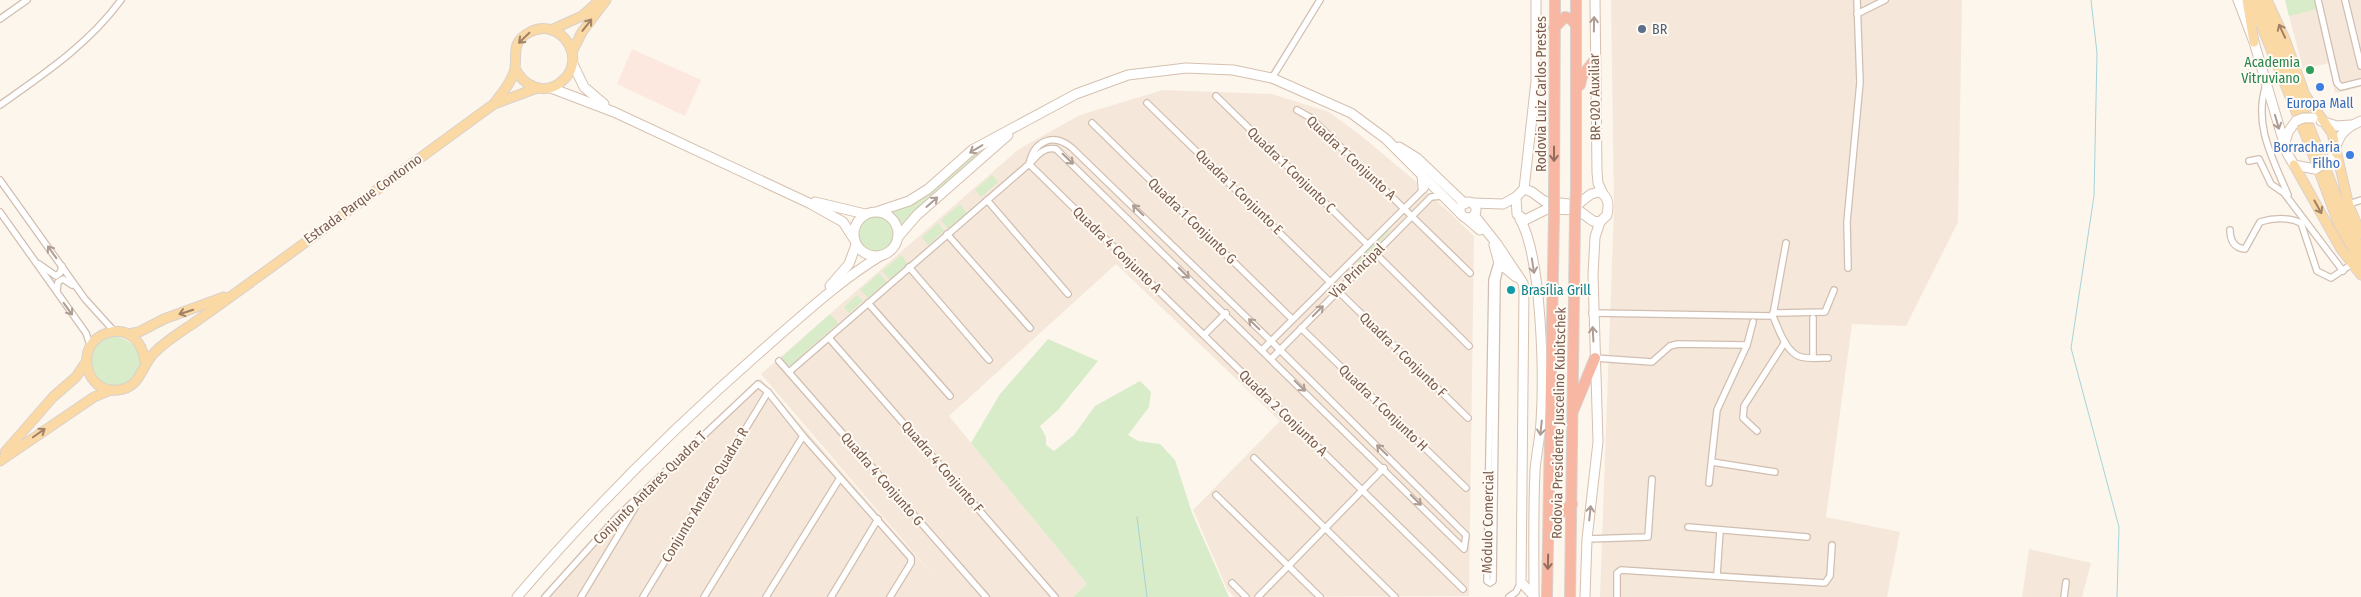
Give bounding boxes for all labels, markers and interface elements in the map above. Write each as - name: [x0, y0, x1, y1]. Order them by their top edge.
- street label: Rodovia Luiz Carlos Prestes: [1533, 16, 1550, 172]
- one-way arrow: [1589, 16, 1599, 32]
- one-way arrow: [582, 19, 593, 32]
- place label: BR: [1652, 21, 1668, 38]
- marker: BR: [1636, 23, 1648, 35]
- one-way arrow: [2276, 24, 2286, 39]
- one-way arrow: [518, 32, 530, 44]
- street label: BR-020 Auxiliar: [1586, 53, 1604, 141]
- place label: Academia Vitruviano: [2241, 54, 2300, 87]
- marker: Academia Vitruviano: [2304, 64, 2316, 76]
- marker: Europa Mall: [2314, 81, 2326, 93]
- place label: Europa Mall: [2286, 95, 2354, 112]
- street label: Quadra 1 Conjunto A: [1303, 112, 1400, 204]
- one-way arrow: [2273, 114, 2283, 130]
- street label: Quadra 1 Conjunto C: [1243, 124, 1339, 216]
- place label: Borracharia Filho: [2273, 139, 2340, 172]
- one-way arrow: [970, 144, 984, 154]
- one-way arrow: [1549, 145, 1559, 161]
- street label: Quadra 1 Conjunto E: [1192, 146, 1287, 238]
- marker: Borracharia Filho: [2344, 149, 2356, 161]
- street label: Estrada Parque Contorno: [301, 150, 425, 248]
- one-way arrow: [1062, 153, 1074, 165]
- street label: Quadra 1 Conjunto G: [1144, 174, 1240, 268]
- one-way arrow: [925, 196, 938, 208]
- one-way arrow: [2313, 199, 2323, 214]
- street label: Quadra 4 Conjunto A: [1069, 203, 1166, 297]
- one-way arrow: [1131, 204, 1144, 216]
- street label: Via Principal: [1326, 240, 1388, 302]
- one-way arrow: [47, 245, 57, 259]
- one-way arrow: [1528, 257, 1538, 273]
- one-way arrow: [1178, 266, 1190, 278]
- place label: Brasília Grill: [1521, 282, 1591, 299]
- marker: Brasília Grill: [1505, 284, 1517, 296]
- one-way arrow: [63, 302, 74, 315]
- one-way arrow: [1312, 305, 1324, 317]
- one-way arrow: [178, 307, 194, 317]
- street label: Rodovia Presidente Juscelino Kubitschek: [1548, 307, 1570, 539]
- street label: Quadra 1 Conjunto F: [1356, 309, 1450, 401]
- one-way arrow: [1248, 318, 1260, 330]
- one-way arrow: [1589, 326, 1598, 342]
- street label: Quadra 1 Conjunto H: [1335, 361, 1431, 455]
- street label: Quadra 2 Conjunto A: [1235, 366, 1331, 460]
- one-way arrow: [1294, 380, 1307, 392]
- street label: Quadra 4 Conjunto F: [897, 418, 987, 516]
- one-way arrow: [1536, 419, 1545, 435]
- street label: Conjunto Antares Quadra R: [658, 424, 752, 566]
- street label: Conjunto Antares Quadra T: [590, 427, 711, 548]
- one-way arrow: [32, 428, 46, 438]
- street label: Quadra 4 Conjunto G: [837, 429, 927, 529]
- one-way arrow: [1376, 444, 1388, 456]
- street label: Módulo Comercial: [1479, 470, 1497, 574]
- one-way arrow: [1410, 494, 1422, 506]
- one-way arrow: [1585, 506, 1595, 522]
- one-way arrow: [1543, 554, 1553, 570]

